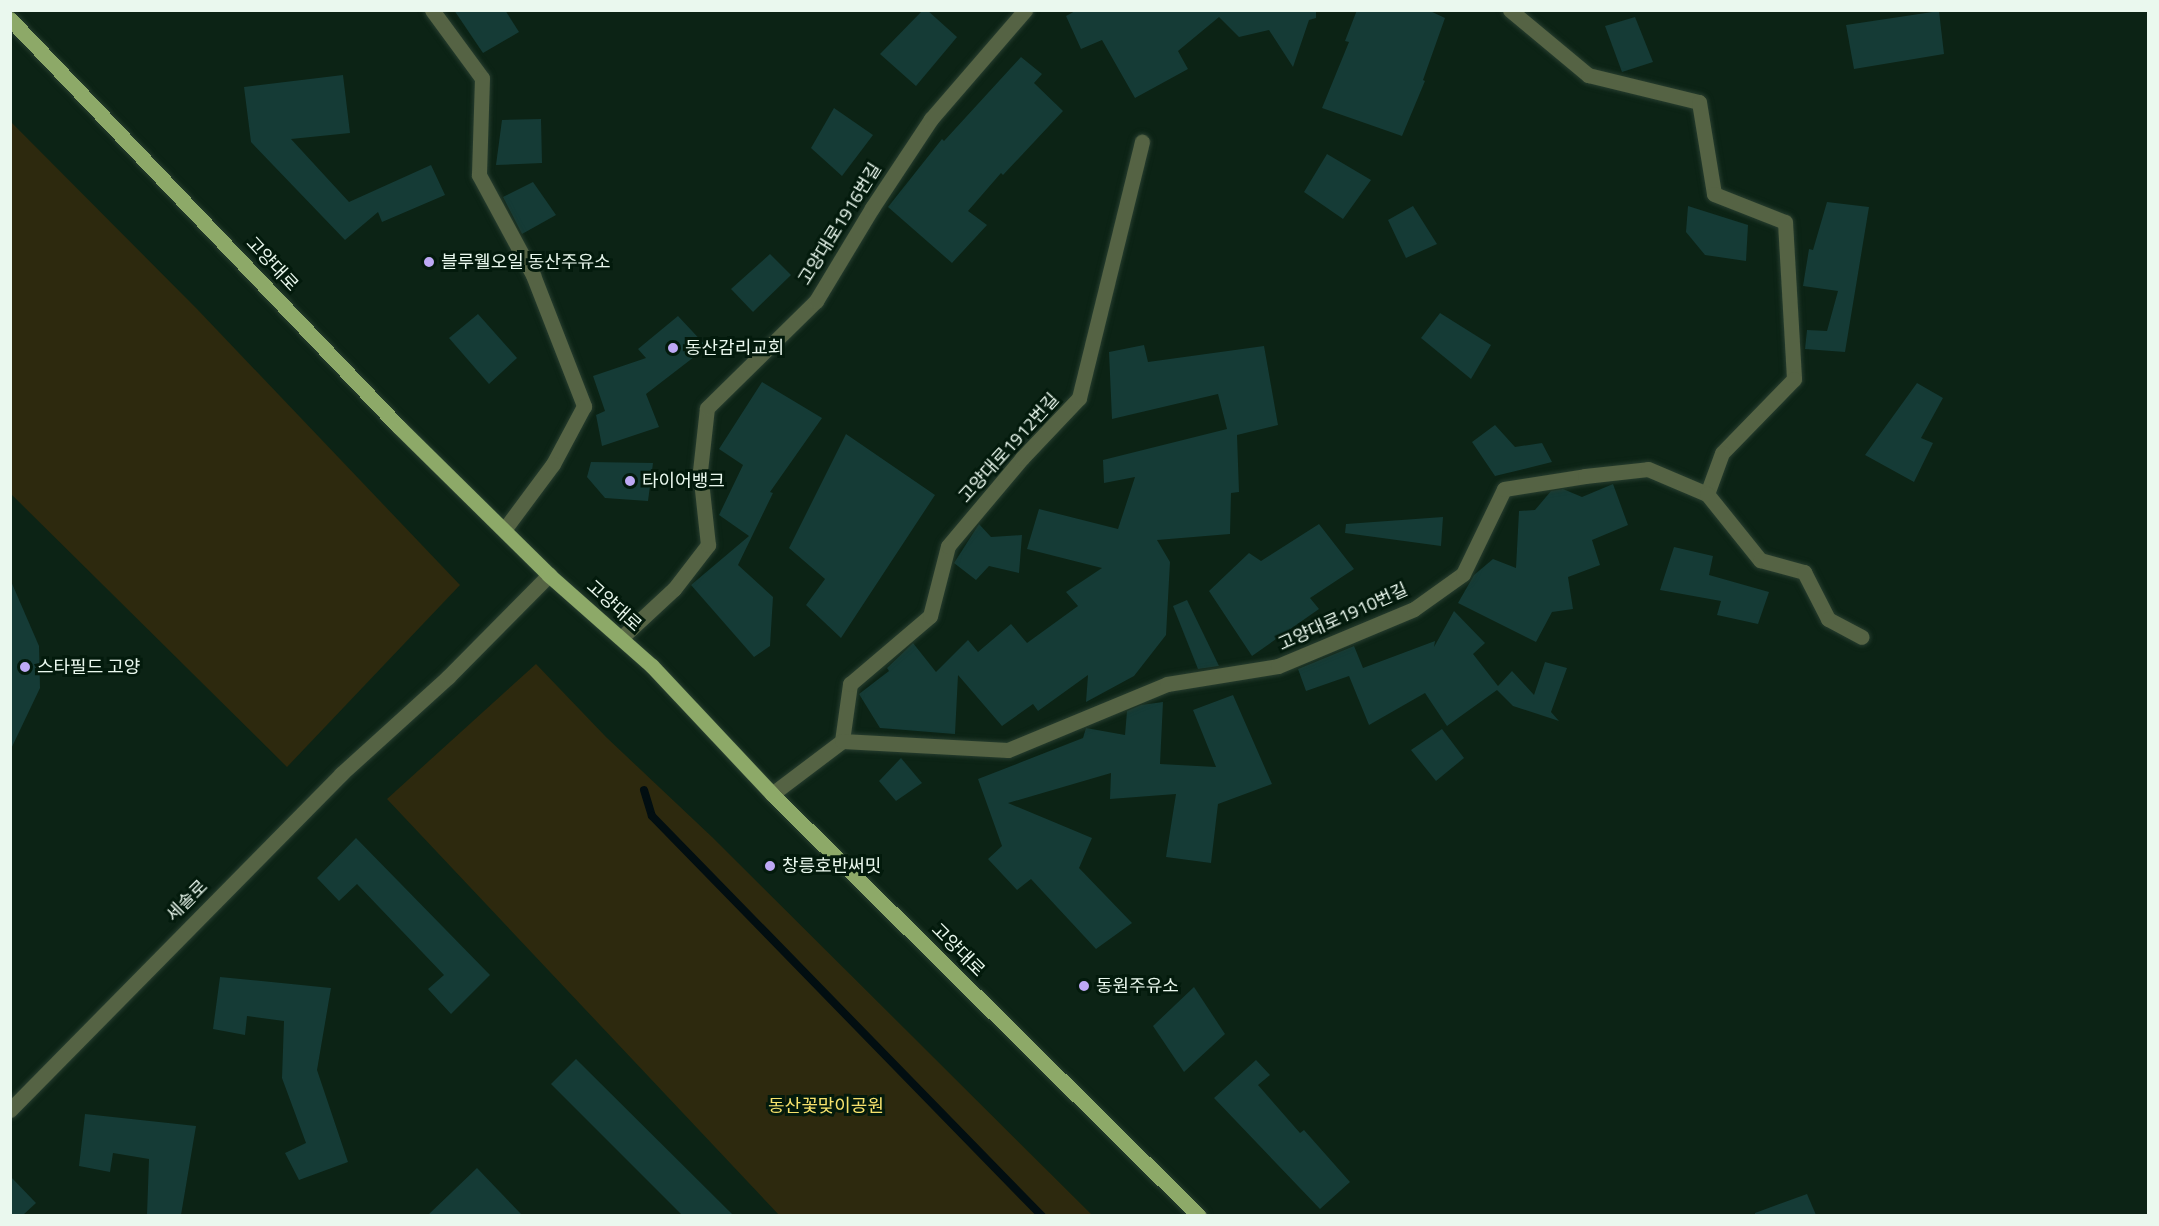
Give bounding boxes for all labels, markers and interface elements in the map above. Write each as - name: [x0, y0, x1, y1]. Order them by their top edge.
- street label: 고양대로1916번길: [794, 159, 886, 289]
- street label: 고양대로: [242, 232, 302, 296]
- place label: 블루웰오일 동산주유소: [441, 251, 611, 273]
- marker: 블루웰오일 동산주유소: [422, 255, 436, 269]
- place label: 동산감리교회: [685, 337, 784, 359]
- marker: 동산감리교회: [666, 341, 680, 355]
- street label: 고양대로1912번길: [954, 389, 1064, 507]
- place label: 타이어뱅크: [642, 470, 725, 492]
- marker: 타이어뱅크: [623, 474, 637, 488]
- street label: 고양대로: [582, 576, 646, 636]
- street label: 고양대로1910번길: [1275, 579, 1411, 655]
- place label: 스타필드 고양: [37, 656, 140, 678]
- marker: 스타필드 고양: [18, 660, 32, 674]
- place label: 창릉호반써밋: [782, 855, 881, 877]
- marker: 창릉호반써밋: [763, 859, 777, 873]
- street label: 세솔로: [162, 876, 212, 926]
- street label: 고양대로: [927, 919, 989, 981]
- place label: 동원주유소: [1096, 975, 1179, 997]
- marker: 동원주유소: [1077, 979, 1091, 993]
- park label: 동산꽃맞이공원: [768, 1095, 884, 1117]

